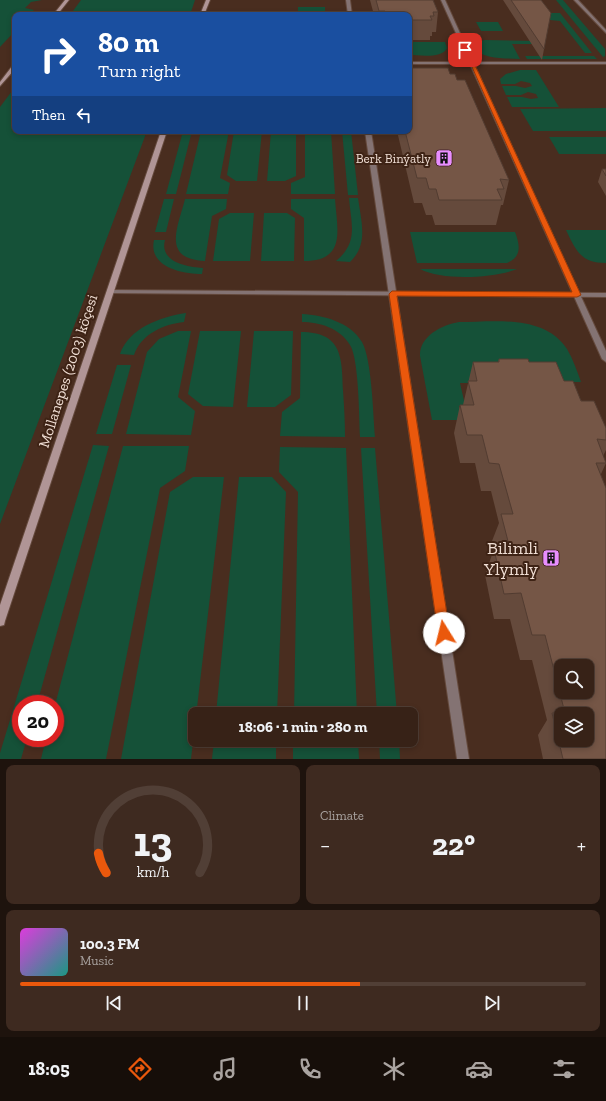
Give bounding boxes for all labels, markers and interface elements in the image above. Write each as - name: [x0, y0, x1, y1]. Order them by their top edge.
- text: 80 m: [98, 26, 159, 59]
- icon: right: [32, 28, 84, 80]
- pin: [448, 33, 482, 67]
- icon: arrive: [454, 39, 476, 61]
- text: Turn right: [98, 60, 180, 82]
- icon: left: [73, 104, 95, 126]
- text: Then: [32, 106, 65, 124]
- building icon: Berk Binýatly: [434, 148, 454, 168]
- place label: Berk Binýatly: [356, 151, 431, 166]
- street label: Mollanepes (2003) köçesi: [35, 292, 101, 450]
- place label: Bilimli Ylymly: [483, 537, 539, 580]
- building icon: Bilimli Ylymly: [541, 548, 561, 568]
- position arrow: [423, 612, 465, 654]
- map controls: [554, 659, 594, 747]
- button: search: [554, 659, 594, 699]
- speed limit sign: 20: [12, 695, 64, 747]
- button: layers: [554, 707, 594, 747]
- text: 18:06 · 1 min · 280 m: [239, 718, 367, 736]
- text: Climate: [320, 808, 364, 823]
- text: 13: [134, 816, 172, 866]
- text: 22°: [432, 827, 475, 863]
- text: −: [320, 832, 330, 859]
- text: +: [577, 832, 586, 859]
- text: km/h: [137, 863, 169, 880]
- text: 100.3 FM: [80, 935, 140, 953]
- text: Music: [80, 953, 114, 968]
- icon: previous: [103, 992, 125, 1014]
- icon: pause: [292, 992, 314, 1014]
- icon: next: [481, 992, 503, 1014]
- icon: directions: [126, 1055, 154, 1083]
- icon: music: [211, 1055, 239, 1083]
- icon: phone: [296, 1055, 324, 1083]
- icon: climate: [380, 1055, 408, 1083]
- icon: car: [465, 1055, 493, 1083]
- icon: filters: [550, 1055, 578, 1083]
- text: 18:05: [28, 1058, 70, 1080]

